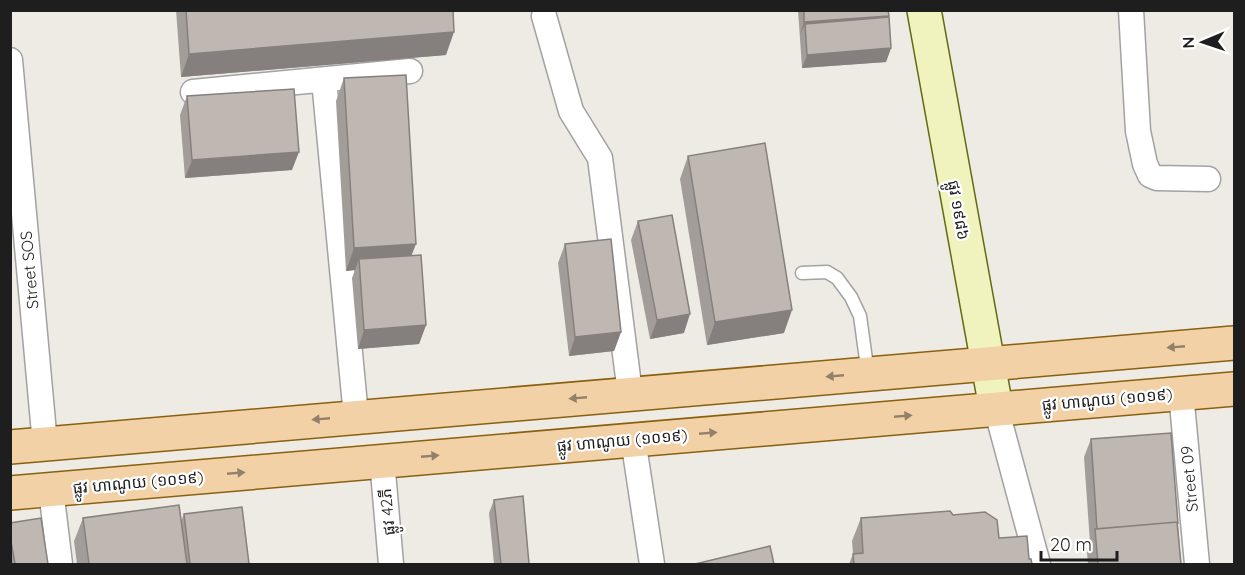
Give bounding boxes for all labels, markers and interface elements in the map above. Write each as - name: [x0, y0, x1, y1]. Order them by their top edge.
- north arrow: [1173, 12, 1233, 72]
- text: N: [1178, 36, 1198, 49]
- street label: ផ្លូវ ១៩៨៦: [939, 179, 974, 242]
- street label: Street SOS: [16, 230, 42, 310]
- one-way arrow: [1167, 342, 1186, 352]
- one-way arrow: [826, 372, 845, 381]
- street label: ផ្លូវ ហាណូយ (១០១៩): [1041, 383, 1174, 419]
- one-way arrow: [569, 393, 588, 403]
- one-way arrow: [893, 411, 912, 421]
- one-way arrow: [312, 415, 331, 424]
- street label: ផ្លូវ ហាណូយ (១០១៩): [556, 424, 689, 460]
- one-way arrow: [699, 428, 718, 438]
- street label: Street 09: [1176, 445, 1202, 513]
- one-way arrow: [421, 451, 440, 461]
- street label: ផ្លូវ ហាណូយ (១០១៩): [72, 466, 205, 502]
- one-way arrow: [227, 469, 246, 478]
- street label: ផ្លូវ 42ភី: [375, 487, 404, 536]
- scale bar: [1041, 524, 1118, 562]
- text: 20 m: [1050, 533, 1092, 556]

